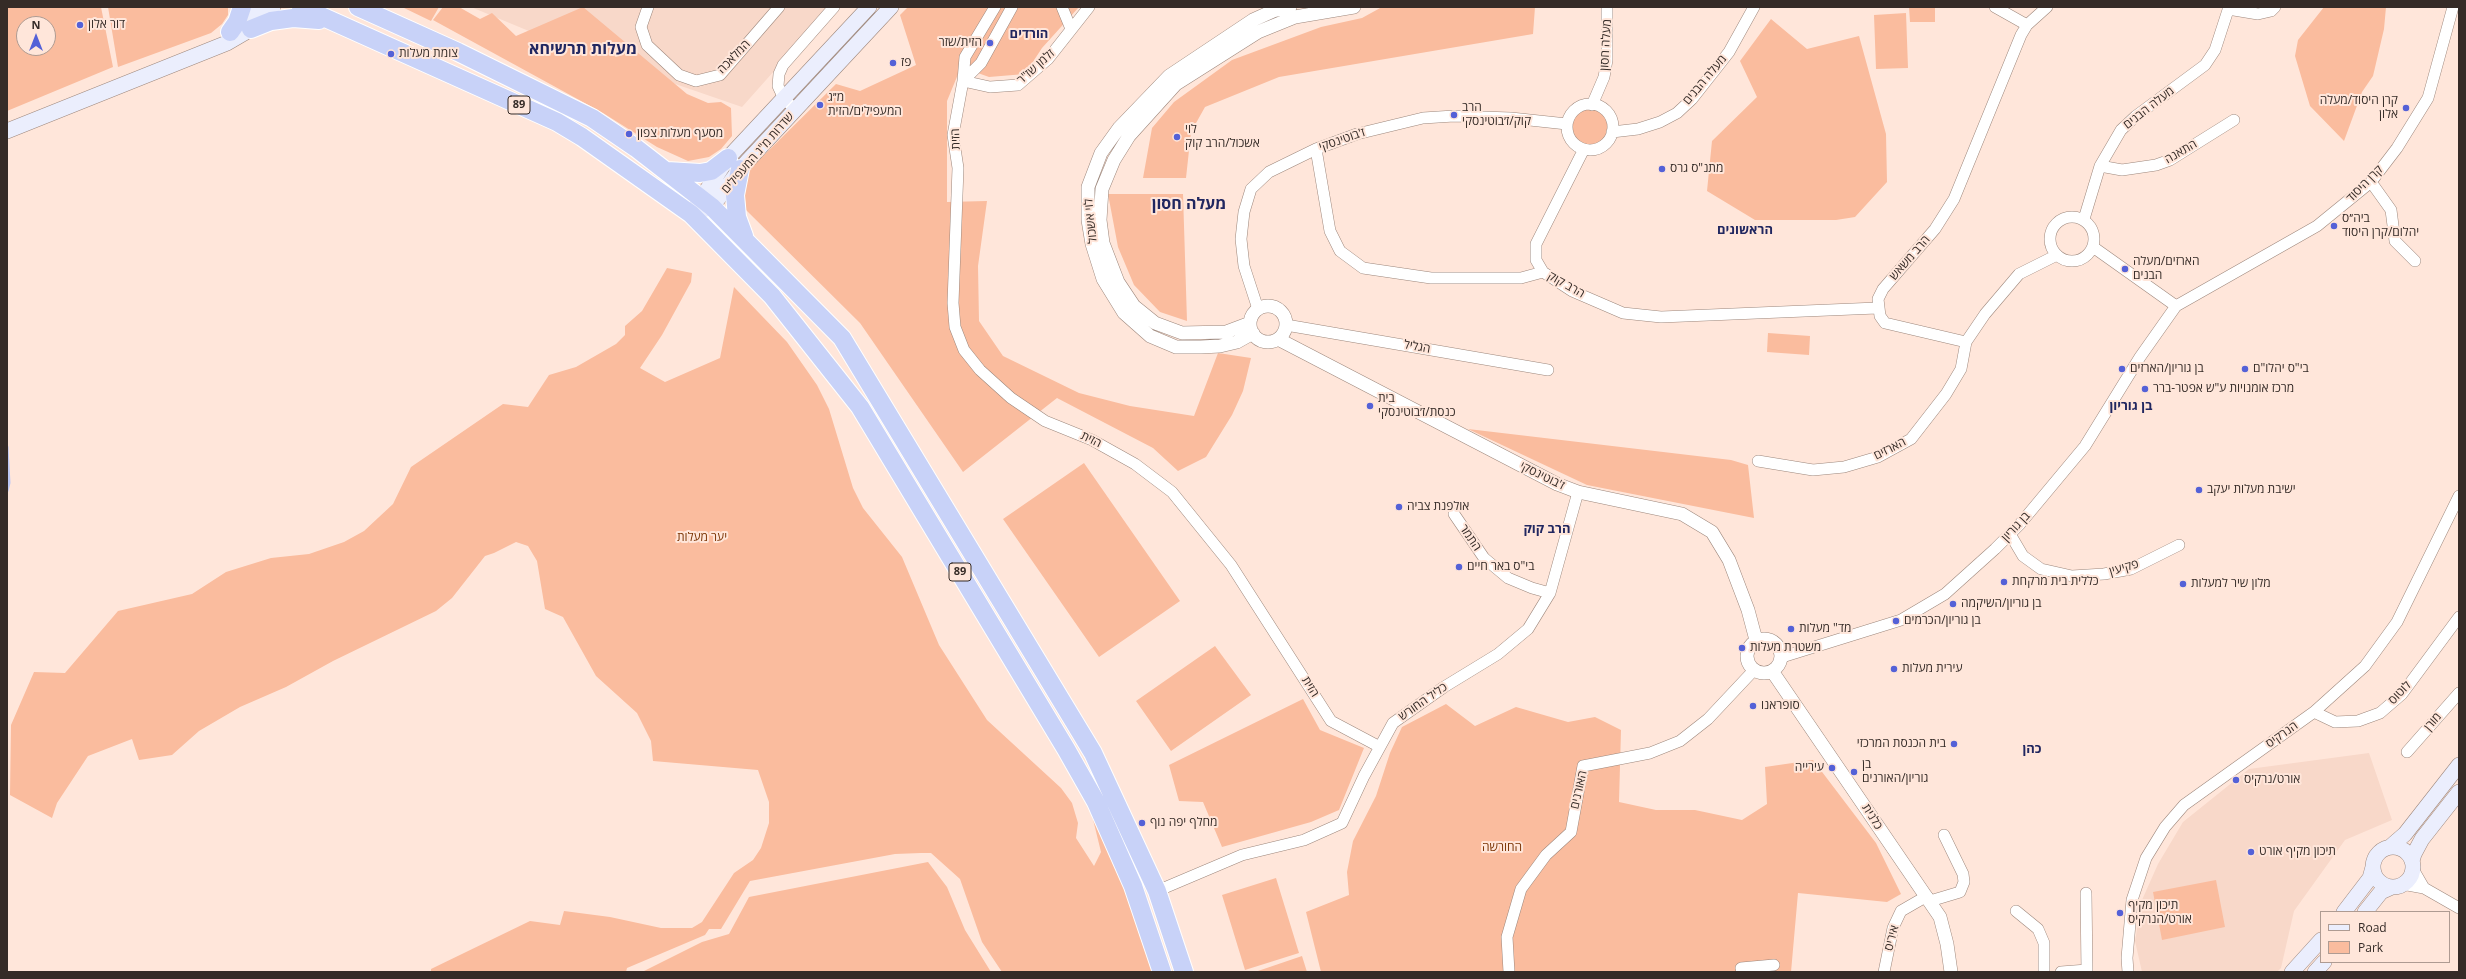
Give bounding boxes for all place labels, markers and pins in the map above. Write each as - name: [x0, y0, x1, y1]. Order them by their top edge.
- place label: דור אלון: [88, 18, 125, 32]
- marker: דור אלון: [75, 20, 85, 30]
- place label: הזית/שזר: [939, 36, 982, 50]
- marker: הזית/שזר: [985, 38, 995, 48]
- place label: צומת מעלות: [399, 47, 458, 61]
- marker: צומת מעלות: [386, 49, 396, 59]
- place label: פז: [901, 56, 911, 70]
- marker: פז: [888, 58, 898, 68]
- place label: מ״ג המעפילים/הזית: [828, 91, 902, 119]
- place label: קרן היסוד/מעלה אלון: [2320, 94, 2398, 122]
- marker: מ״ג המעפילים/הזית: [815, 100, 825, 110]
- place label: הרב קוק/ז׳בוטינסקי: [1462, 101, 1531, 129]
- marker: קרן היסוד/מעלה אלון: [2401, 103, 2411, 113]
- marker: הרב קוק/ז׳בוטינסקי: [1449, 110, 1459, 120]
- place label: לוי אשכול/הרב קוק: [1185, 123, 1260, 151]
- place label: מסעף מעלות צפון: [637, 127, 723, 141]
- marker: מסעף מעלות צפון: [624, 129, 634, 139]
- marker: לוי אשכול/הרב קוק: [1172, 132, 1182, 142]
- place label: מתנ"ס גרס: [1670, 162, 1723, 176]
- marker: מתנ"ס גרס: [1657, 164, 1667, 174]
- place label: ביה״ס יהלום/קרן היסוד: [2342, 212, 2419, 240]
- marker: ביה״ס יהלום/קרן היסוד: [2329, 221, 2339, 231]
- place label: הארזים/מעלה הבנים: [2133, 255, 2199, 283]
- marker: הארזים/מעלה הבנים: [2120, 264, 2130, 274]
- place label: בן גוריון/הארזים: [2130, 362, 2204, 376]
- place label: בי"ס יהלו"ם: [2253, 362, 2309, 376]
- marker: בן גוריון/הארזים: [2117, 364, 2127, 374]
- marker: בי"ס יהלו"ם: [2240, 364, 2250, 374]
- place label: מרכז אומנויות ע"ש אפטר-ברר: [2153, 382, 2294, 396]
- marker: מרכז אומנויות ע"ש אפטר-ברר: [2140, 384, 2150, 394]
- place label: בית כנסת/ז׳בוטינסקי: [1378, 392, 1455, 420]
- marker: בית כנסת/ז׳בוטינסקי: [1365, 401, 1375, 411]
- place label: ישיבת מעלות יעקב: [2207, 483, 2296, 497]
- marker: ישיבת מעלות יעקב: [2194, 485, 2204, 495]
- place label: אולפנת צביה: [1407, 500, 1469, 514]
- marker: אולפנת צביה: [1394, 502, 1404, 512]
- place label: בי"ס באר חיים: [1467, 560, 1534, 574]
- marker: בי"ס באר חיים: [1454, 562, 1464, 572]
- place label: כללית בית מרקחת: [2012, 575, 2099, 589]
- marker: כללית בית מרקחת: [1999, 577, 2009, 587]
- place label: מלון שיר למעלות: [2191, 577, 2271, 591]
- marker: מלון שיר למעלות: [2178, 579, 2188, 589]
- place label: בן גוריון/השיקמה: [1961, 597, 2042, 611]
- marker: בן גוריון/השיקמה: [1948, 599, 1958, 609]
- place label: בן גוריון/הכרמים: [1904, 614, 1981, 628]
- marker: בן גוריון/הכרמים: [1891, 616, 1901, 626]
- place label: מד" מעלות: [1799, 622, 1851, 636]
- marker: מד" מעלות: [1786, 624, 1796, 634]
- place label: משטרת מעלות: [1750, 641, 1821, 655]
- marker: משטרת מעלות: [1737, 643, 1747, 653]
- place label: עירית מעלות: [1902, 662, 1963, 676]
- marker: עירית מעלות: [1889, 664, 1899, 674]
- place label: סופראנו: [1761, 699, 1800, 713]
- marker: סופראנו: [1748, 701, 1758, 711]
- place label: בית הכנסת המרכזי: [1857, 737, 1946, 751]
- marker: בית הכנסת המרכזי: [1949, 739, 1959, 749]
- place label: בן גוריון/האורנים: [1862, 758, 1928, 786]
- place label: עירייה: [1795, 761, 1824, 775]
- marker: עירייה: [1827, 763, 1837, 773]
- marker: בן גוריון/האורנים: [1849, 767, 1859, 777]
- place label: אורט/נרקיס: [2244, 773, 2300, 787]
- marker: אורט/נרקיס: [2231, 775, 2241, 785]
- place label: מחלף יפה נוף: [1150, 816, 1217, 830]
- marker: מחלף יפה נוף: [1137, 818, 1147, 828]
- place label: תיכון מקיף אורט: [2259, 845, 2336, 859]
- marker: תיכון מקיף אורט: [2246, 847, 2256, 857]
- place label: תיכון מקיף אורט/הנרקיס: [2128, 899, 2192, 927]
- marker: תיכון מקיף אורט/הנרקיס: [2115, 908, 2125, 918]

